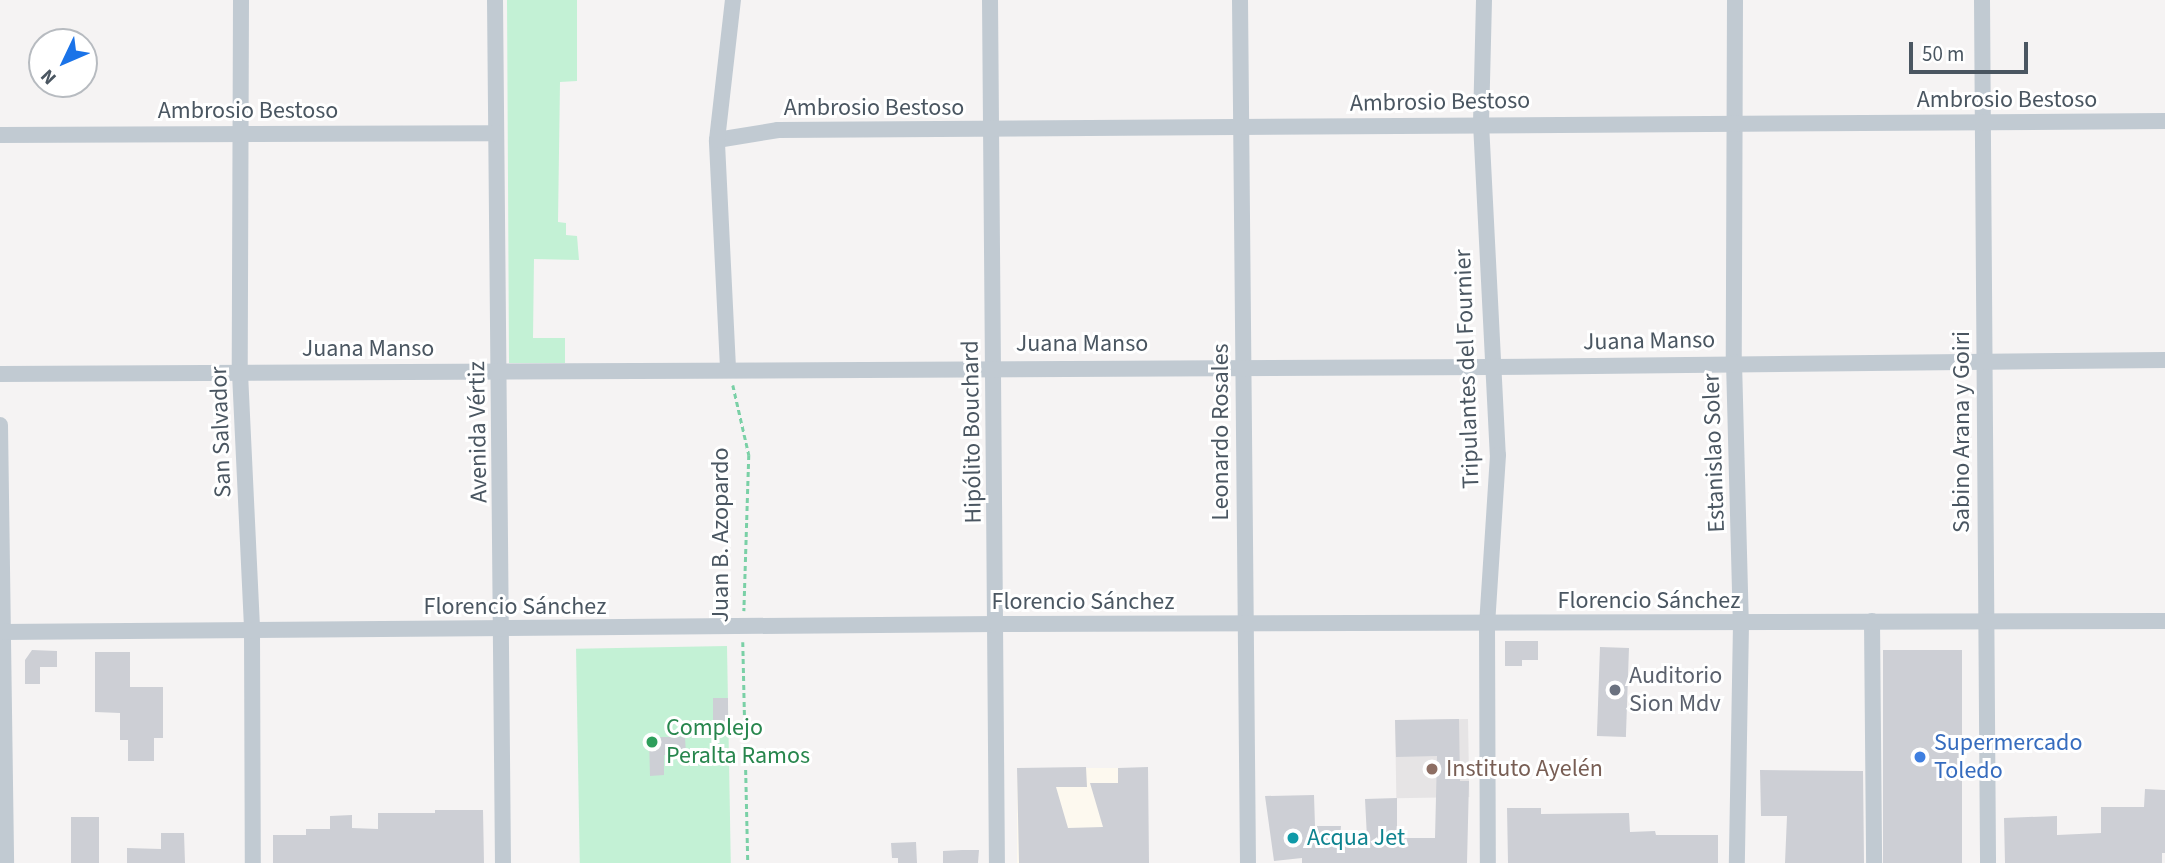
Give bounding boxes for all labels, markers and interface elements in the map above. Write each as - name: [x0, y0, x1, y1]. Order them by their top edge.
- north arrow: [28, 28, 98, 98]
- scale bar: [1913, 28, 2032, 72]
- text: 50 m: [1922, 39, 1964, 69]
- text: N: [35, 63, 63, 90]
- street label: Ambrosio Bestoso: [1350, 86, 1530, 118]
- street label: Ambrosio Bestoso: [1917, 86, 2097, 114]
- street label: Ambrosio Bestoso: [784, 94, 964, 122]
- street label: Ambrosio Bestoso: [158, 97, 338, 125]
- street label: Tripulantes del Fournier: [1448, 249, 1486, 489]
- street label: Juana Manso: [1583, 325, 1715, 357]
- street label: Juana Manso: [1016, 330, 1148, 358]
- street label: Sabino Arana y Goiri: [1948, 331, 1976, 533]
- street label: Juana Manso: [302, 335, 434, 363]
- street label: Hipólito Bouchard: [956, 340, 988, 524]
- street label: Leonardo Rosales: [1207, 343, 1235, 521]
- street label: Avenida Vértiz: [462, 361, 494, 503]
- street label: San Salvador: [204, 366, 238, 498]
- street label: Estanislao Soler: [1697, 373, 1731, 533]
- street label: Juan B. Azopardo: [707, 448, 735, 622]
- street label: Florencio Sánchez: [1558, 587, 1740, 615]
- street label: Florencio Sánchez: [992, 588, 1174, 616]
- street label: Florencio Sánchez: [424, 593, 606, 621]
- place label: Auditorio Sion Mdv: [1629, 662, 1722, 718]
- marker: Auditorio Sion Mdv: [1607, 682, 1623, 698]
- place label: Complejo Peralta Ramos: [666, 714, 810, 770]
- place label: Supermercado Toledo: [1934, 729, 2082, 785]
- marker: Complejo Peralta Ramos: [644, 734, 660, 750]
- marker: Supermercado Toledo: [1912, 749, 1928, 765]
- place label: Instituto Ayelén: [1446, 755, 1603, 783]
- marker: Instituto Ayelén: [1424, 761, 1440, 777]
- place label: Acqua Jet: [1307, 824, 1405, 852]
- marker: Acqua Jet: [1285, 830, 1301, 846]

